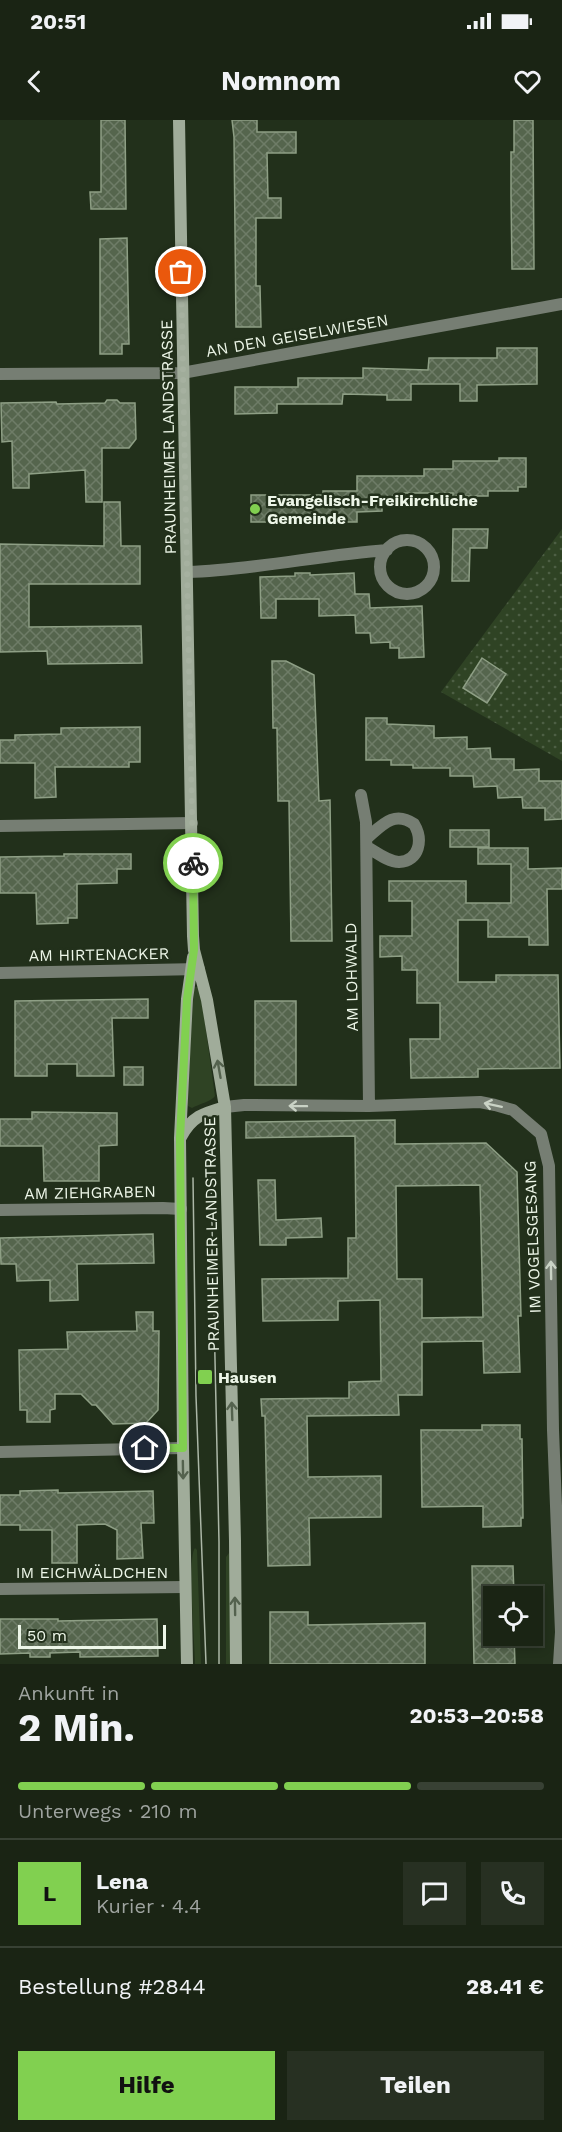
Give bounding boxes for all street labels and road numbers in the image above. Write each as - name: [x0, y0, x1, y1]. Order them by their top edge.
- street label: AN DEN GEISELWIESEN: [204, 310, 390, 361]
- street label: PRAUNHEIMER LANDSTRASSE: [157, 319, 180, 555]
- street label: AM LOHWALD: [341, 922, 362, 1032]
- street label: AM HIRTENACKER: [29, 944, 169, 965]
- street label: PRAUNHEIMER LANDSTRASSE: [200, 1116, 223, 1352]
- street label: IM VOGELSGESANG: [520, 1160, 545, 1314]
- street label: AM ZIEHGRABEN: [24, 1182, 156, 1203]
- street label: IM EICHWÄLDCHEN: [16, 1563, 168, 1582]

